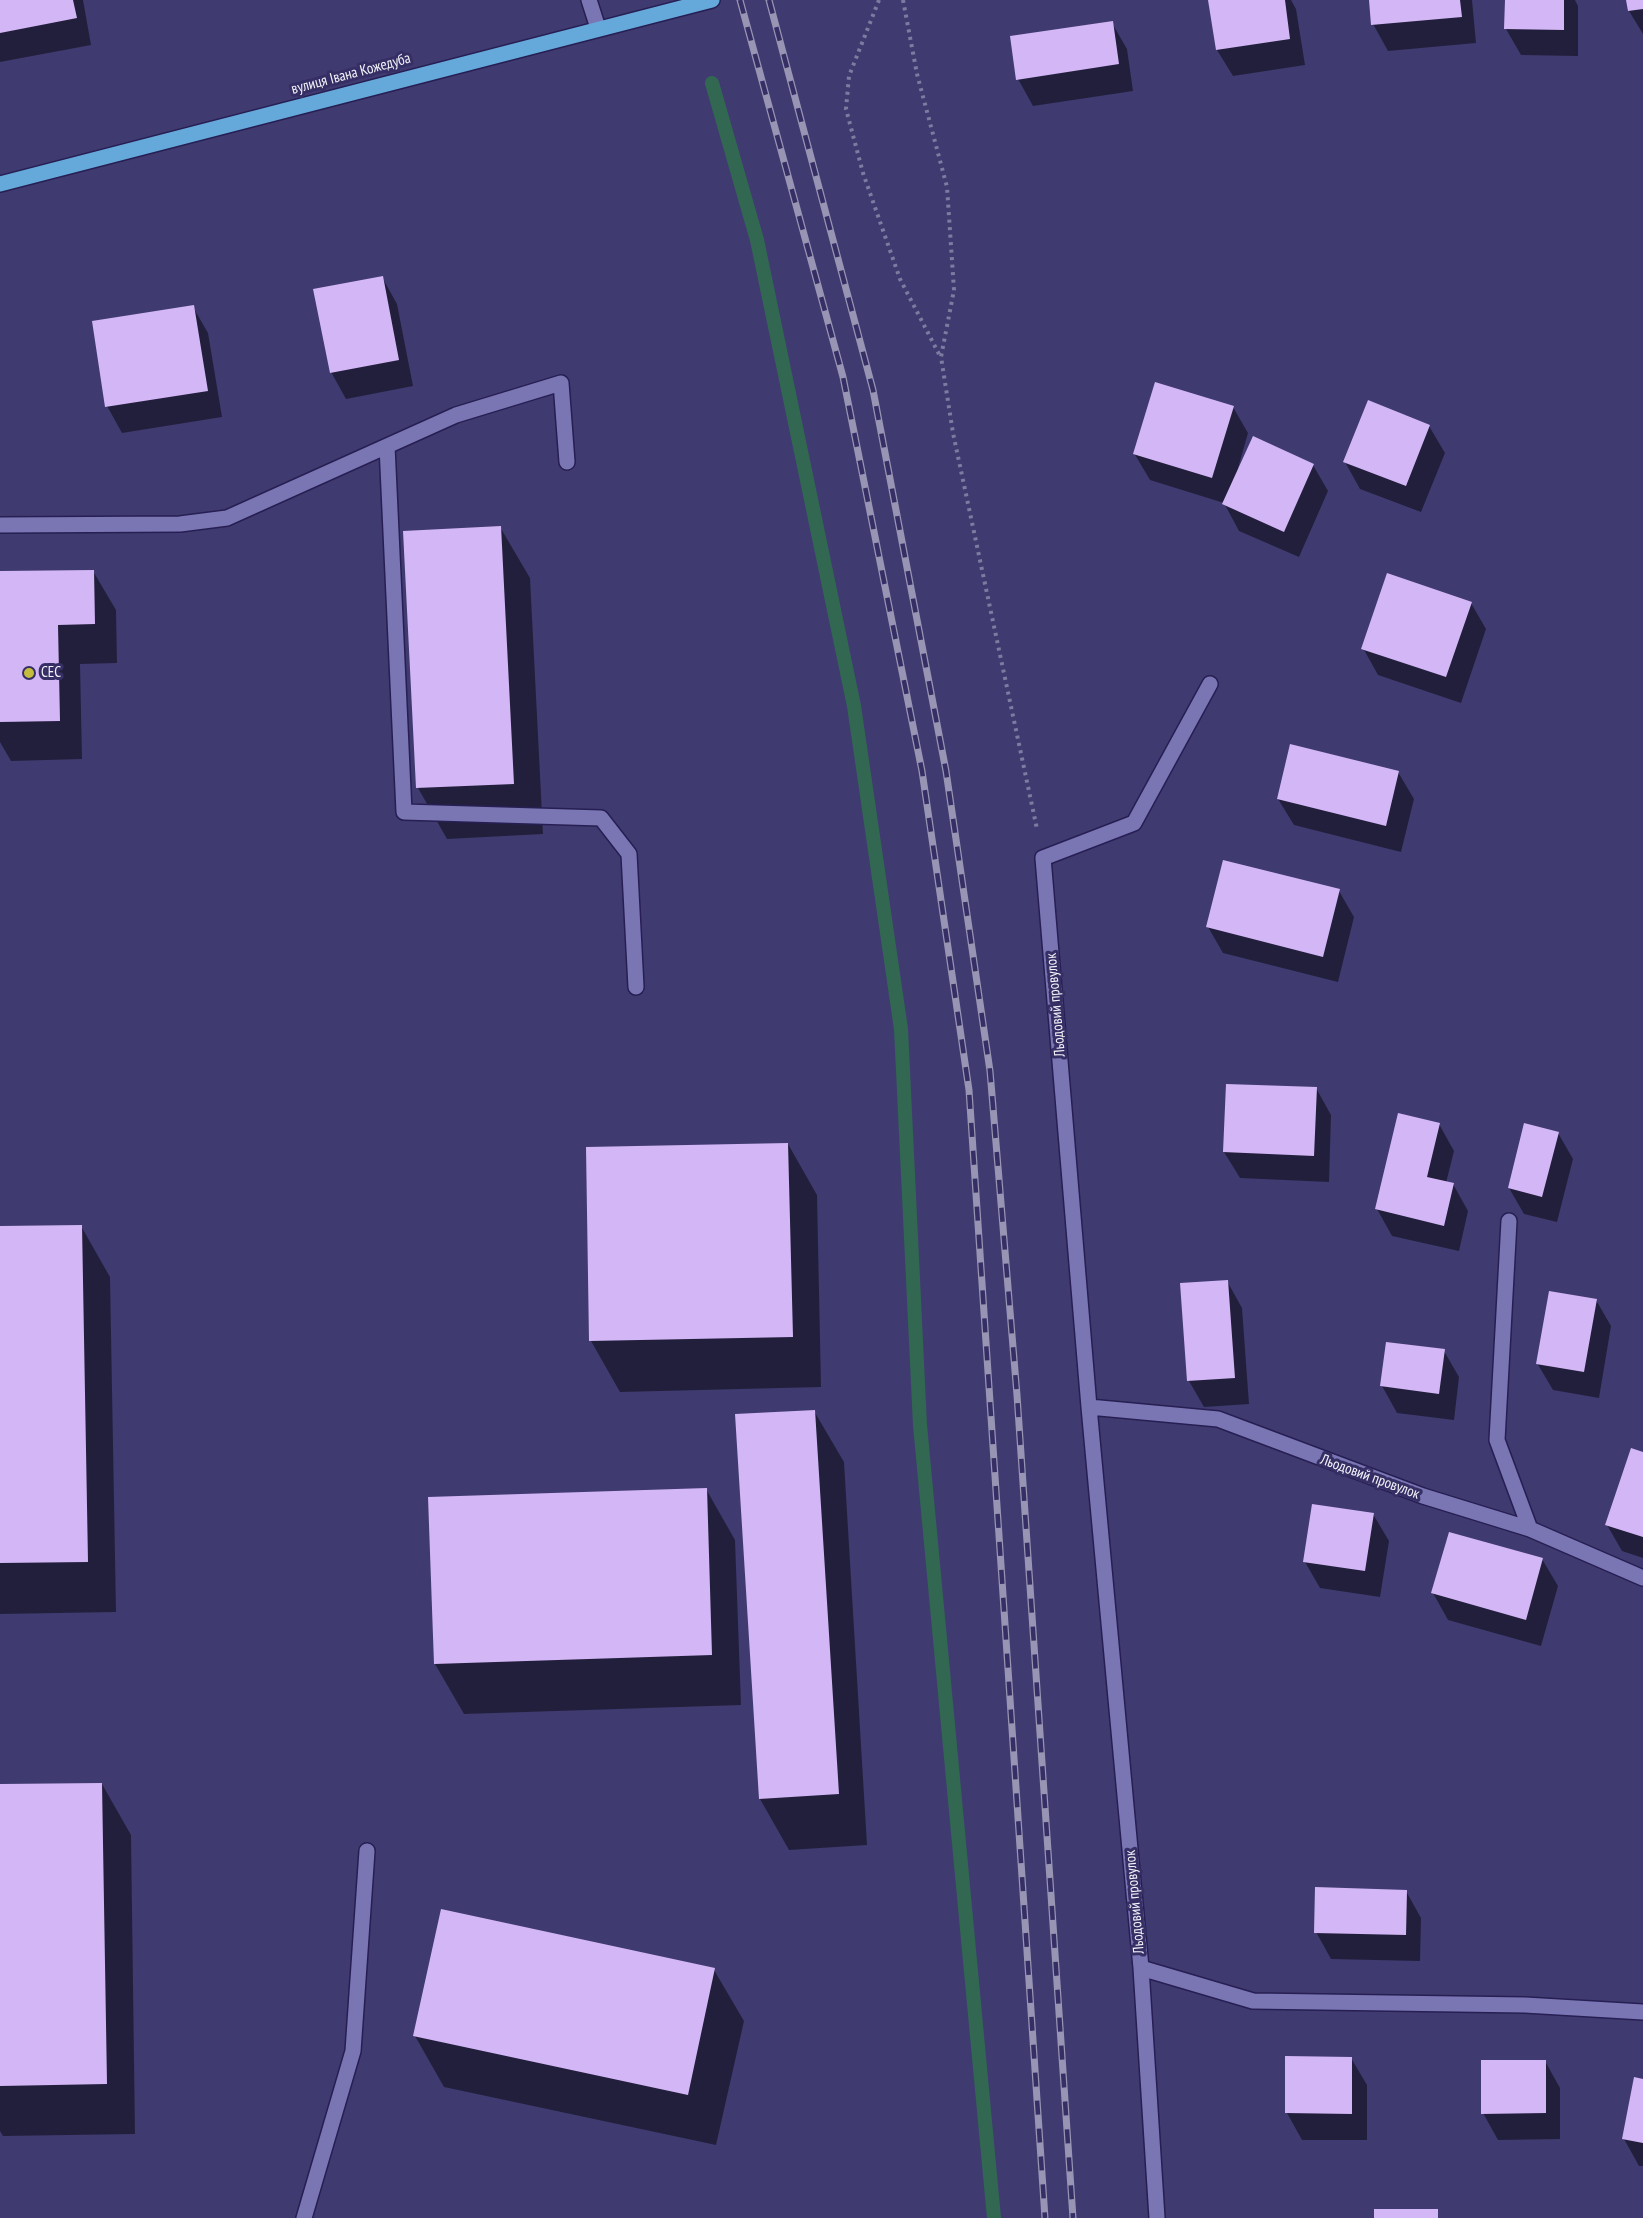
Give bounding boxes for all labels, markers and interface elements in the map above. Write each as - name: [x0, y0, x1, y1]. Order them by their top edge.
- street label: вулиця Івана Кожедуба: [289, 49, 413, 99]
- place label: СЕС: [41, 664, 61, 682]
- marker: СЕС: [22, 666, 36, 680]
- street label: Льодовий провулок: [1042, 952, 1070, 1058]
- street label: Льодовий провулок: [1318, 1451, 1422, 1503]
- street label: Льодовий провулок: [1121, 1849, 1149, 1955]

